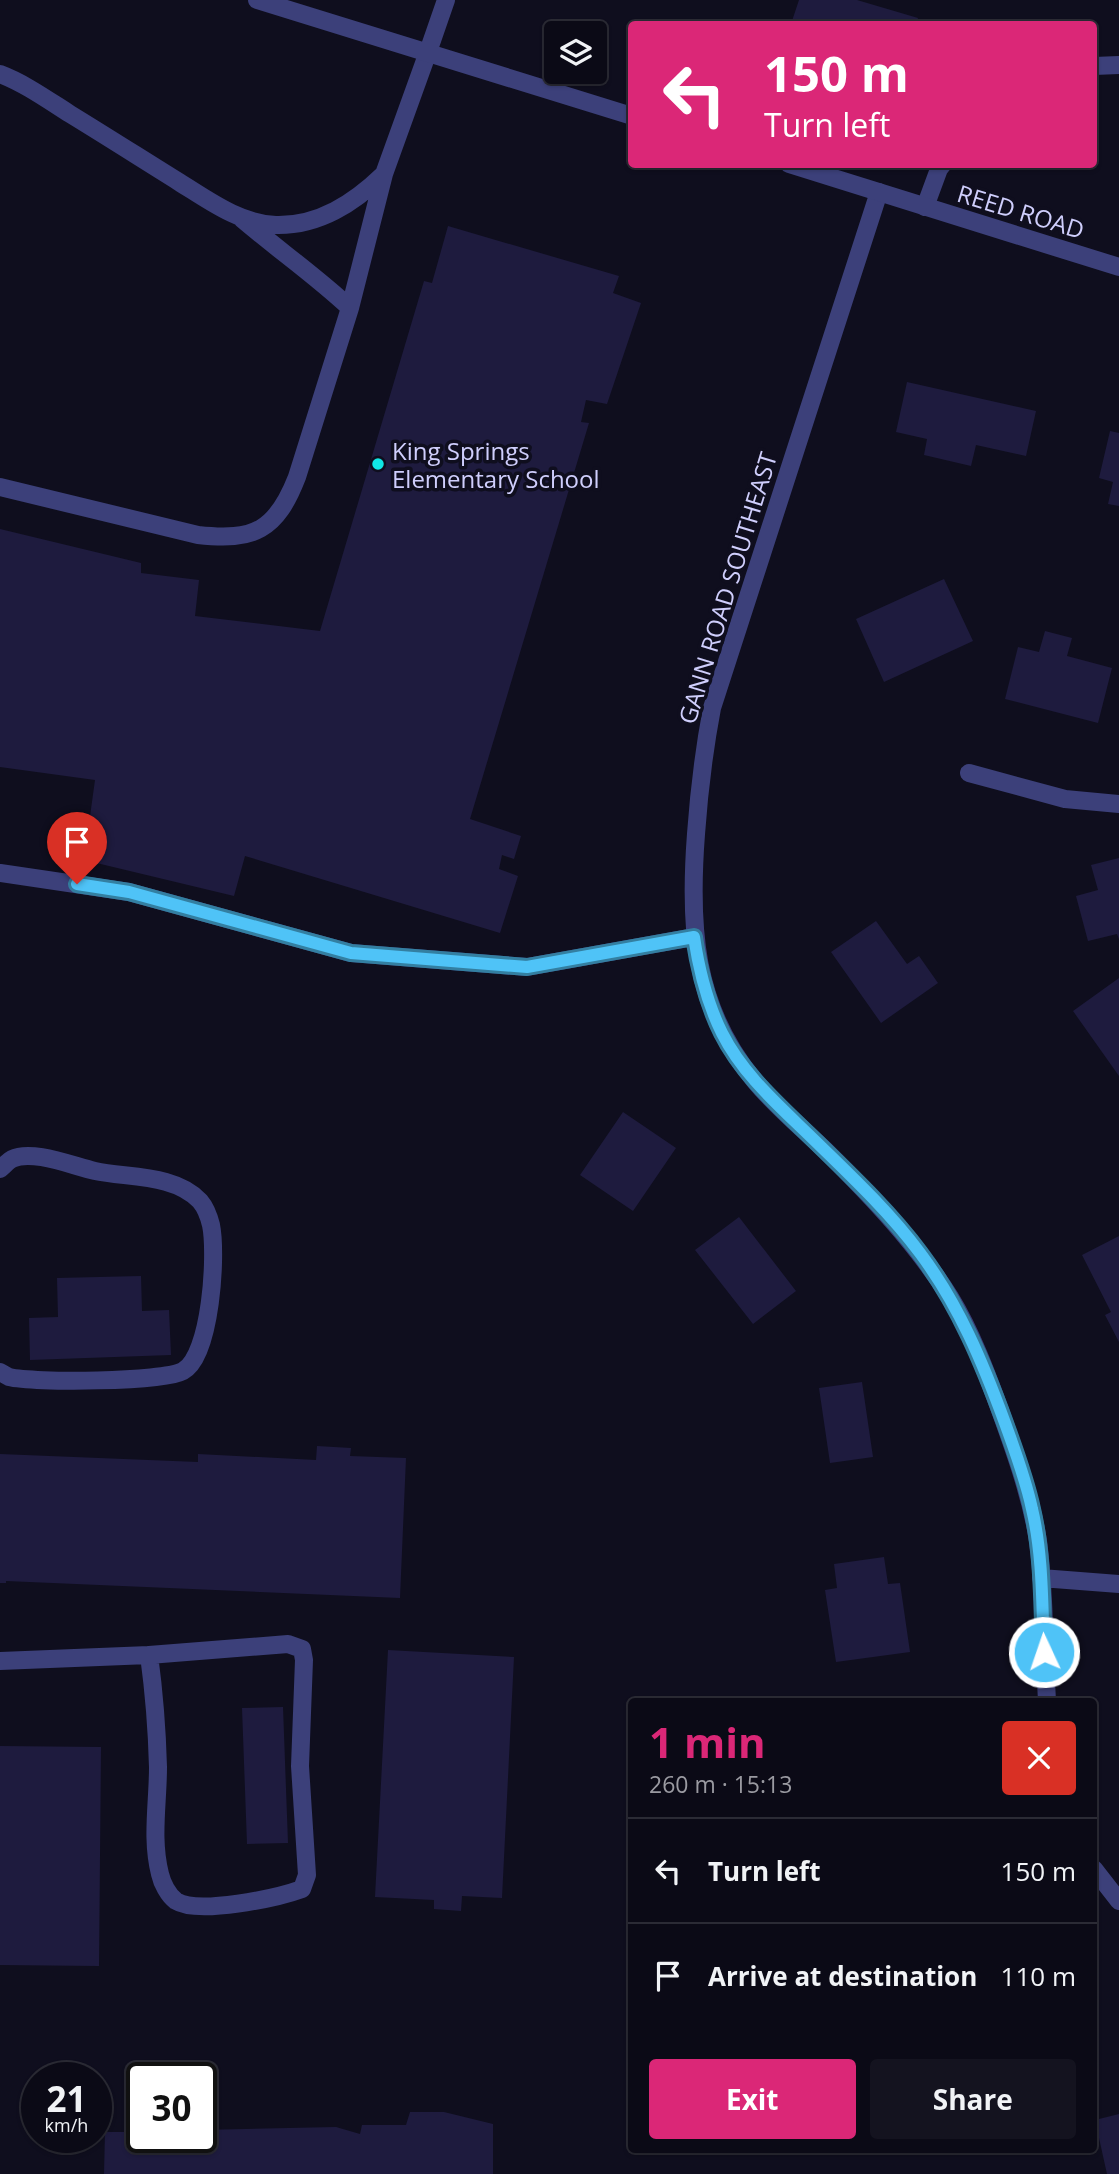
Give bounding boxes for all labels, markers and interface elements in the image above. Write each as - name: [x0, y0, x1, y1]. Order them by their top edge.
- map controls: [544, 21, 607, 84]
- button: layers: [544, 21, 607, 84]
- text: 150 m: [764, 40, 909, 106]
- icon: left: [649, 49, 740, 140]
- text: Turn left: [764, 103, 890, 146]
- street label: REED ROAD: [953, 176, 1089, 246]
- place label: King Springs Elementary School: [392, 434, 600, 495]
- street label: GANN ROAD SOUTHEAST: [670, 448, 784, 728]
- marker: King Springs Elementary School: [370, 456, 386, 472]
- pin: [47, 812, 107, 884]
- icon: arrive: [58, 823, 96, 861]
- position arrow: [1007, 1615, 1081, 1689]
- text: 1 min: [649, 1713, 766, 1770]
- button: close: [1002, 1721, 1076, 1795]
- text: 260 m · 15:13: [649, 1768, 792, 1800]
- icon: left: [649, 1852, 687, 1890]
- text: Turn left: [708, 1853, 820, 1889]
- text: 150 m: [1001, 1853, 1076, 1889]
- icon: arrive: [649, 1957, 687, 1995]
- text: Arrive at destination: [708, 1958, 977, 1994]
- text: 110 m: [1001, 1958, 1076, 1994]
- button: Exit: [649, 2059, 856, 2139]
- button: Share: [870, 2059, 1076, 2139]
- speed limit sign: 30: [126, 2062, 217, 2153]
- text: 21: [46, 2075, 87, 2122]
- text: km/h: [45, 2113, 88, 2137]

